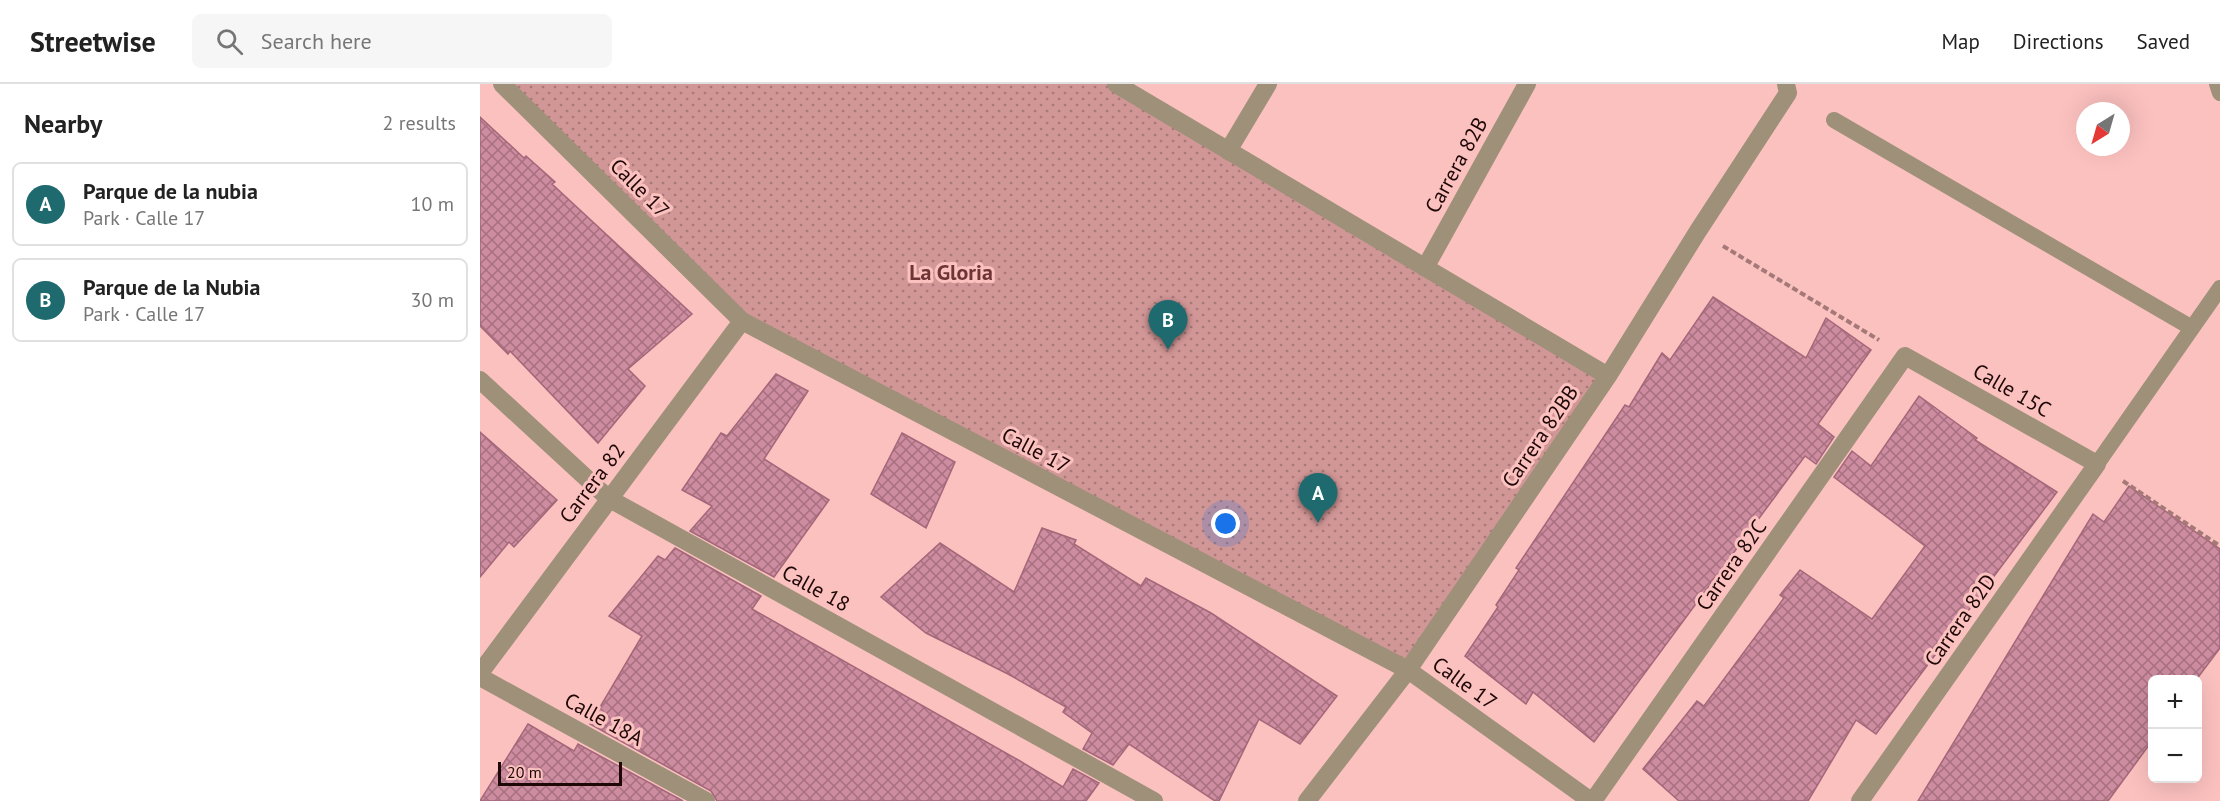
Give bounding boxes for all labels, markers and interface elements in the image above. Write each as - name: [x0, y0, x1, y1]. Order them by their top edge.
- search box: [192, 14, 612, 68]
- text: Streetwise: [30, 23, 156, 60]
- icon: search: [213, 25, 246, 58]
- text: Search here: [261, 27, 372, 55]
- text: Map: [1941, 28, 1980, 55]
- text: Directions: [2013, 28, 2104, 55]
- text: Saved: [2137, 28, 2190, 55]
- north arrow: [2076, 102, 2130, 156]
- text: Nearby: [24, 107, 102, 140]
- text: 2 results: [383, 110, 456, 136]
- street label: Carrera 82B: [1419, 112, 1493, 218]
- street label: Calle 17: [604, 152, 676, 224]
- text: Parque de la nubia: [83, 177, 258, 205]
- text: A: [39, 191, 52, 217]
- text: 10 m: [411, 191, 454, 217]
- text: Park · Calle 17: [83, 205, 205, 231]
- district label: La Gloria: [909, 258, 993, 286]
- text: Parque de la Nubia: [83, 273, 260, 301]
- text: B: [40, 287, 51, 313]
- text: 30 m: [411, 287, 454, 313]
- pin: B: [1148, 300, 1188, 350]
- text: Park · Calle 17: [83, 301, 205, 327]
- street label: Calle 15C: [1968, 357, 2056, 423]
- street label: Carrera 82BB: [1496, 380, 1584, 492]
- street label: Calle 17: [997, 421, 1075, 479]
- street label: Carrera 82: [553, 438, 631, 528]
- pin: A: [1298, 474, 1338, 523]
- your location: [1211, 509, 1240, 538]
- street label: Carrera 82C: [1690, 514, 1772, 616]
- street label: Calle 18: [777, 558, 855, 618]
- street label: Carrera 82D: [1918, 569, 2002, 671]
- street label: Calle 17: [1427, 650, 1503, 716]
- map controls: [2148, 675, 2202, 783]
- button: +: [2148, 675, 2202, 729]
- street label: Calle 18A: [560, 686, 649, 752]
- button: −: [2148, 729, 2202, 783]
- scale bar: [498, 759, 622, 786]
- text: 20 m: [507, 762, 542, 782]

